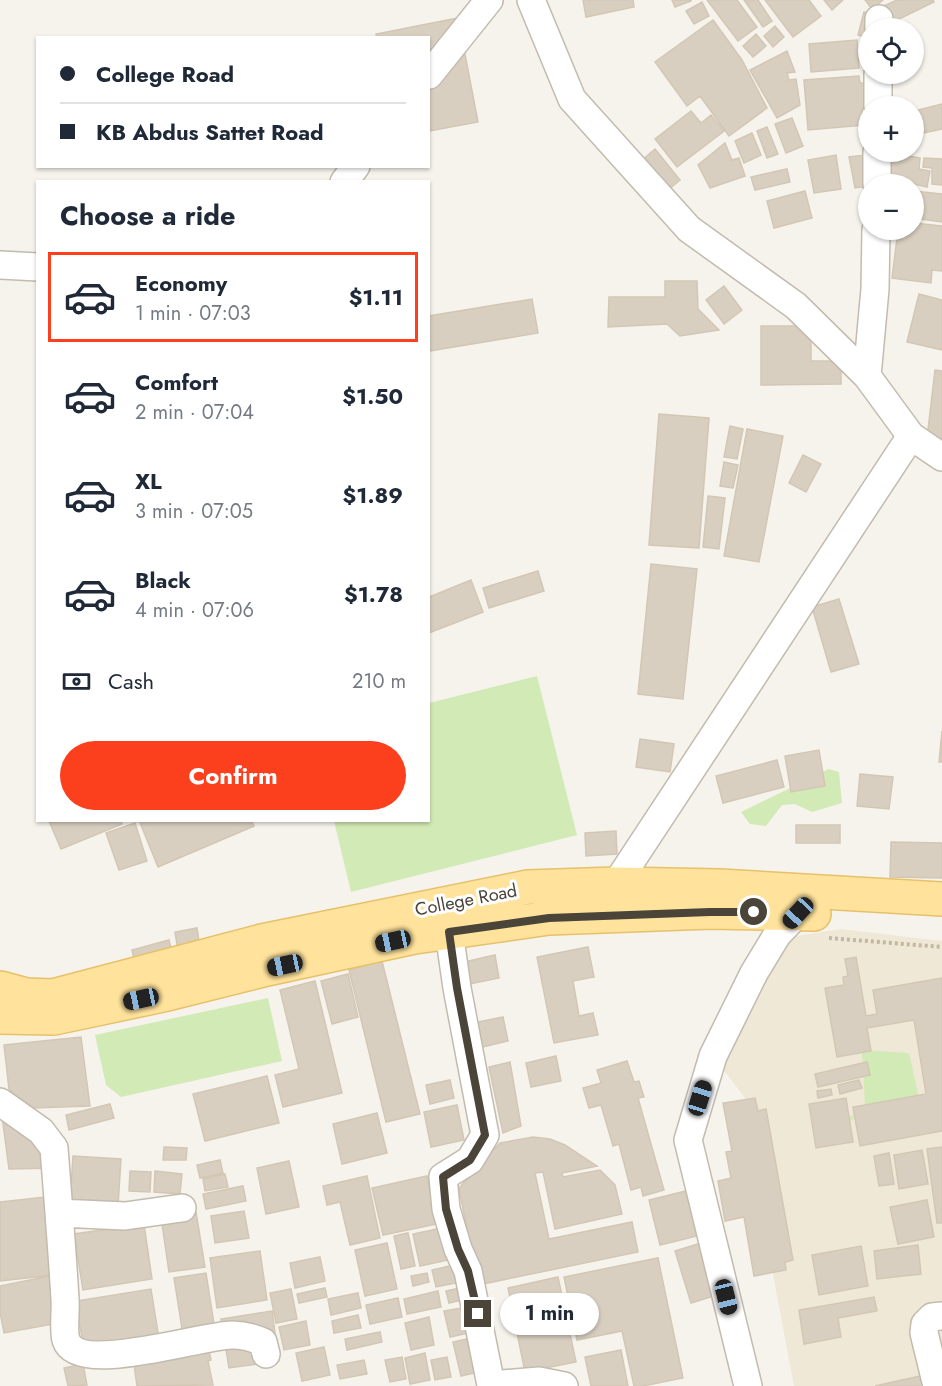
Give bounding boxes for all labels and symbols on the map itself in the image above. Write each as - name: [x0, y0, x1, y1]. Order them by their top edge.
- street label: College Road: [413, 877, 519, 923]
- car: [779, 894, 817, 932]
- route start: [740, 898, 767, 925]
- car: [374, 928, 412, 954]
- car: [266, 952, 304, 978]
- car: [122, 986, 160, 1012]
- car: [686, 1078, 714, 1118]
- car: [713, 1277, 739, 1317]
- callout: 1 min: [499, 1293, 598, 1335]
- route end: [464, 1300, 491, 1327]

